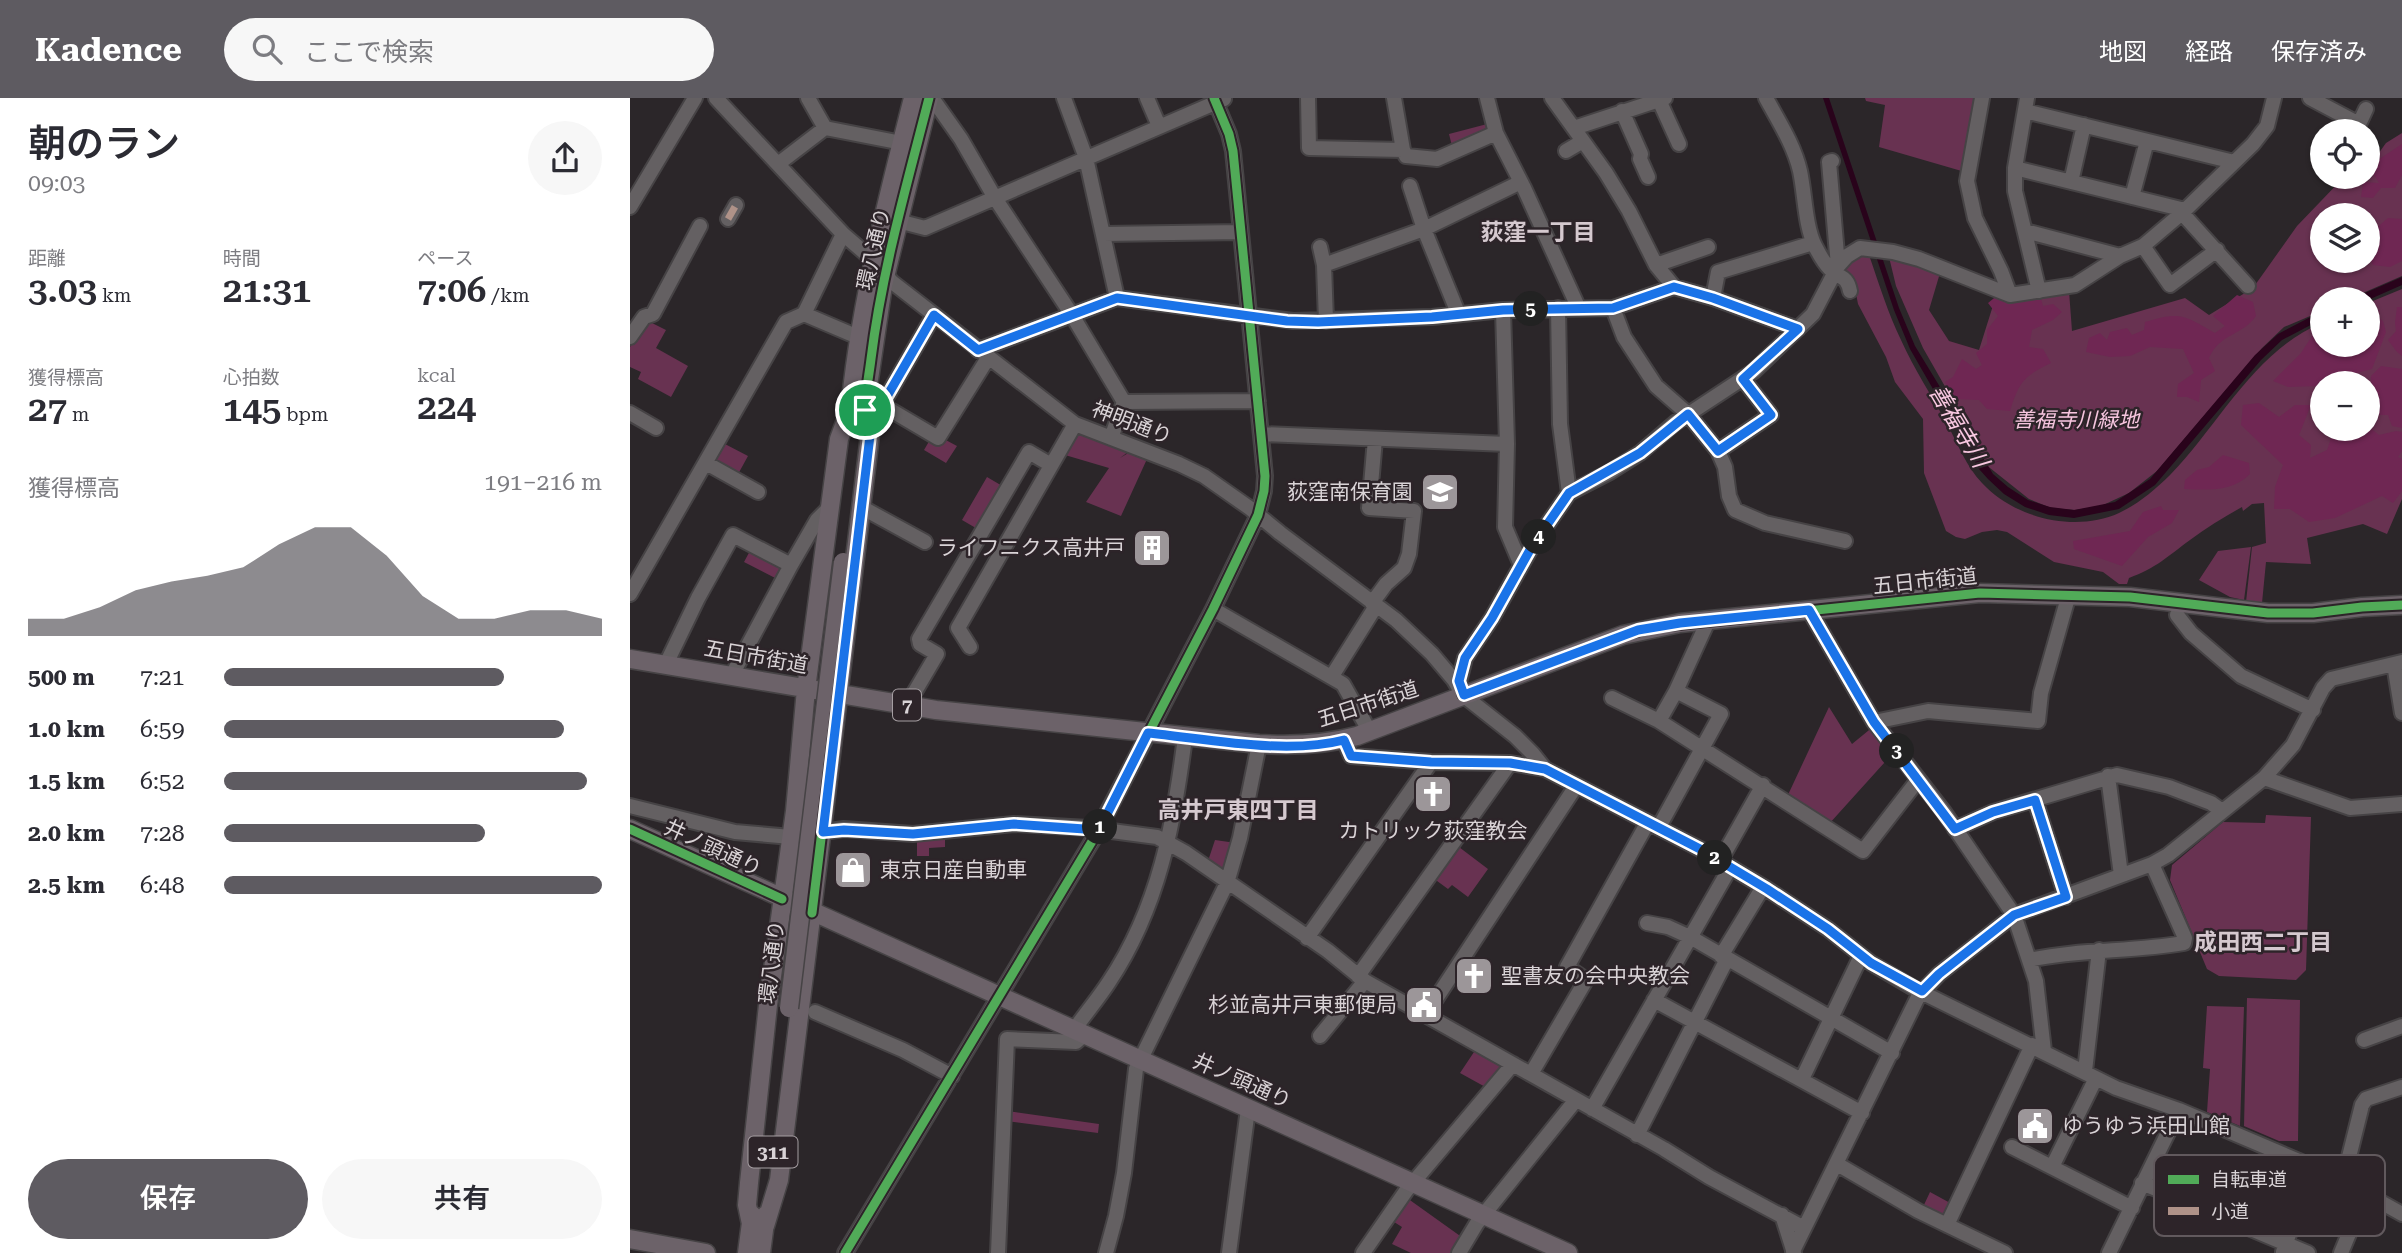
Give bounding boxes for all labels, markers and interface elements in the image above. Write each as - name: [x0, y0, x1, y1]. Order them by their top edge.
- search box: [224, 18, 714, 81]
- text: Kadence: [35, 30, 182, 69]
- icon: search: [248, 30, 286, 68]
- text: ここで検索: [304, 37, 434, 67]
- text: 地図: [2099, 38, 2147, 66]
- text: 経路: [2185, 38, 2233, 66]
- text: 保存済み: [2271, 38, 2367, 66]
- map controls: [2310, 119, 2380, 441]
- button: locate: [2310, 119, 2380, 189]
- button: share: [528, 121, 602, 195]
- text: 朝のラン: [28, 122, 180, 166]
- text: 09:03: [28, 170, 85, 197]
- button: layers: [2310, 203, 2380, 273]
- street label: 環八通り: [853, 205, 895, 293]
- district label: 荻窪一丁目: [1481, 219, 1596, 246]
- text: 距離: [28, 247, 66, 270]
- text: 時間: [223, 247, 261, 270]
- text: ペース: [417, 247, 473, 270]
- text: 3.03: [28, 270, 97, 311]
- text: 21:31: [223, 270, 311, 311]
- text: 7:06: [417, 270, 486, 311]
- text: km: [97, 284, 131, 307]
- text: /km: [486, 284, 530, 307]
- button: +: [2310, 287, 2380, 357]
- pin: 5: [1514, 292, 1548, 326]
- text: 5: [1525, 297, 1536, 320]
- text: kcal: [417, 364, 456, 387]
- text: 獲得標高: [28, 366, 104, 389]
- text: 心拍数: [223, 366, 280, 389]
- button: −: [2310, 371, 2380, 441]
- pin: [835, 380, 895, 440]
- water label: 善福寺川: [1923, 380, 1995, 475]
- text: 224: [417, 387, 476, 428]
- text: 27: [28, 389, 67, 430]
- text: 145: [223, 389, 281, 430]
- icon: arrive: [846, 391, 884, 429]
- street label: 神明通り: [1088, 397, 1176, 449]
- text: m: [67, 403, 89, 426]
- text: bpm: [281, 403, 328, 426]
- park label: 善福寺川緑地: [2013, 408, 2141, 432]
- text: 191–216 m: [484, 469, 602, 496]
- school or university icon: 荻窪南保育園: [1419, 471, 1461, 513]
- text: 獲得標高: [28, 475, 120, 502]
- place label: 荻窪南保育園: [1287, 480, 1413, 504]
- pin: 4: [1522, 520, 1556, 555]
- text: 4: [1533, 525, 1544, 548]
- building icon: ライフニクス高井戸: [1131, 527, 1173, 569]
- place label: ライフニクス高井戸: [937, 536, 1125, 560]
- street label: 五日市街道: [1872, 564, 1978, 598]
- street label: 五日市街道: [702, 636, 810, 678]
- text: 500 m: [28, 664, 95, 691]
- text: 7:21: [140, 664, 185, 691]
- street label: 五日市街道: [1314, 676, 1422, 732]
- road number: 7: [893, 690, 921, 720]
- text: 1.0 km: [28, 716, 105, 743]
- text: 6:59: [140, 716, 185, 743]
- pin: 3: [1880, 734, 1914, 768]
- text: 3: [1891, 739, 1902, 762]
- text: 1.5 km: [28, 768, 105, 795]
- text: 6:52: [140, 768, 185, 795]
- church icon: カトリック荻窪教会: [1412, 773, 1454, 815]
- district label: 高井戸東四丁目: [1158, 797, 1319, 824]
- pin: 1: [1082, 810, 1118, 844]
- street label: 井ノ頭通り: [660, 815, 766, 881]
- text: 1: [1094, 815, 1105, 838]
- place label: カトリック荻窪教会: [1339, 819, 1528, 843]
- text: 2.0 km: [28, 820, 105, 847]
- text: 7:28: [140, 820, 185, 847]
- pin: 2: [1698, 840, 1732, 876]
- text: 2: [1709, 846, 1720, 869]
- shop icon: 東京日産自動車: [832, 849, 874, 891]
- place label: 東京日産自動車: [880, 858, 1027, 882]
- text: 2.5 km: [28, 872, 105, 899]
- text: 6:48: [140, 872, 185, 899]
- street label: 環八通り: [755, 919, 789, 1005]
- district label: 成田西二丁目: [2194, 929, 2332, 956]
- church icon: 聖書友の会中央教会: [1453, 955, 1495, 997]
- place label: 聖書友の会中央教会: [1501, 964, 1690, 988]
- public building icon: 杉並高井戸東郵便局: [1403, 984, 1445, 1026]
- place label: 杉並高井戸東郵便局: [1208, 993, 1397, 1017]
- street label: 井ノ頭通り: [1189, 1049, 1295, 1113]
- public building icon: ゆうゆう浜田山館: [2014, 1105, 2056, 1147]
- place label: ゆうゆう浜田山館: [2062, 1114, 2230, 1138]
- road number: 311: [748, 1136, 798, 1168]
- legend: [2154, 1155, 2385, 1236]
- button: 保存: [28, 1159, 308, 1239]
- button: 共有: [322, 1159, 602, 1239]
- text: 自転車道: [2211, 1168, 2287, 1191]
- text: 小道: [2211, 1200, 2249, 1223]

